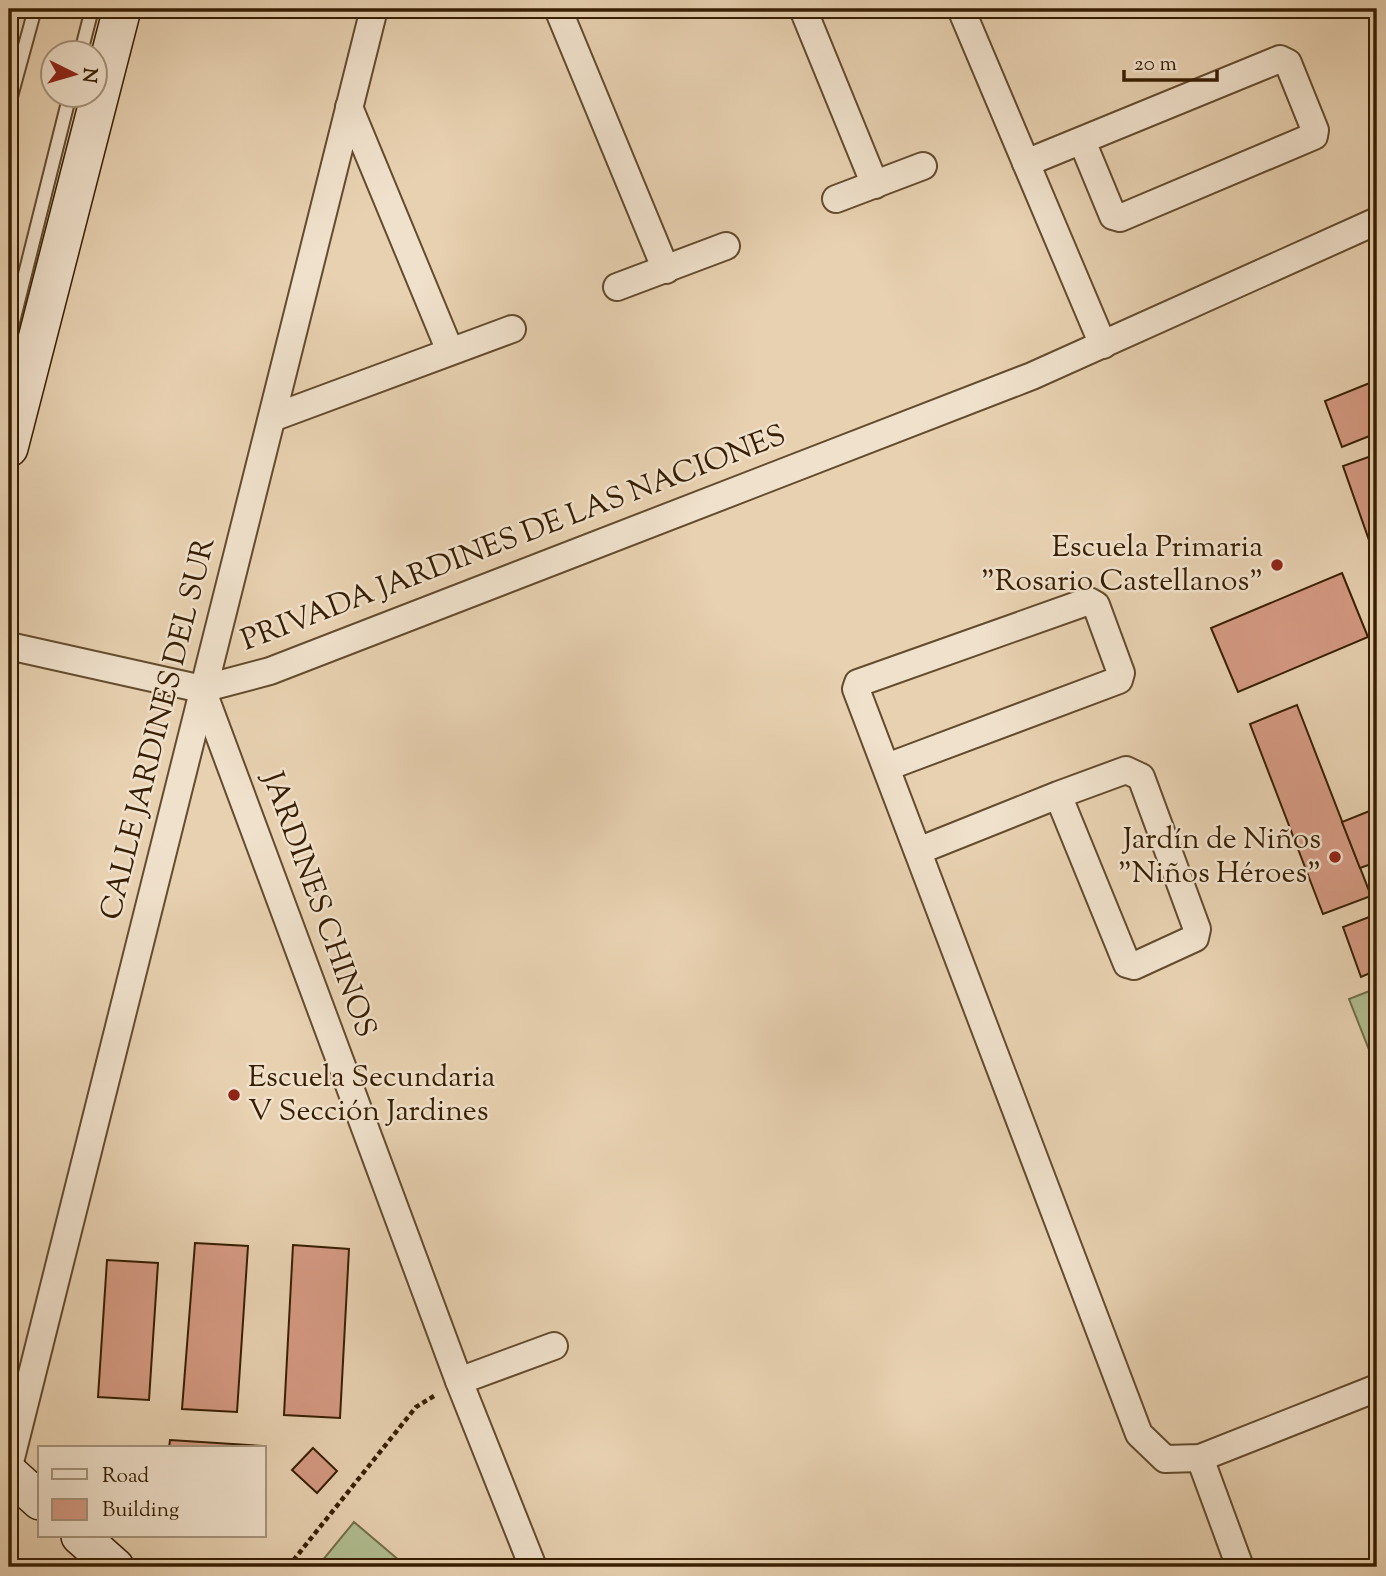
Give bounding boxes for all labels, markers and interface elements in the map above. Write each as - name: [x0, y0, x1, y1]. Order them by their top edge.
- north arrow: [38, 38, 108, 108]
- scale bar: [1124, 38, 1216, 82]
- text: 20 m: [1134, 50, 1177, 80]
- text: N: [74, 67, 103, 84]
- street label: PRIVADA JARDINES DE LAS NACIONES: [235, 415, 793, 663]
- place label: Escuela Primaria "Rosario Castellanos": [981, 527, 1263, 604]
- street label: CALLE JARDINES DEL SUR: [91, 533, 227, 925]
- marker: Escuela Primaria "Rosario Castellanos": [1269, 557, 1285, 573]
- street label: JARDINES CHINOS: [249, 764, 386, 1044]
- place label: Jardín de Niños "Niños Héroes": [1118, 819, 1321, 896]
- marker: Jardín de Niños "Niños Héroes": [1327, 849, 1343, 865]
- place label: Escuela Secundaria V Sección Jardines: [248, 1057, 495, 1134]
- marker: Escuela Secundaria V Sección Jardines: [226, 1087, 242, 1103]
- legend: [38, 1446, 266, 1538]
- text: Road: [102, 1462, 149, 1492]
- text: Building: [102, 1496, 179, 1526]

